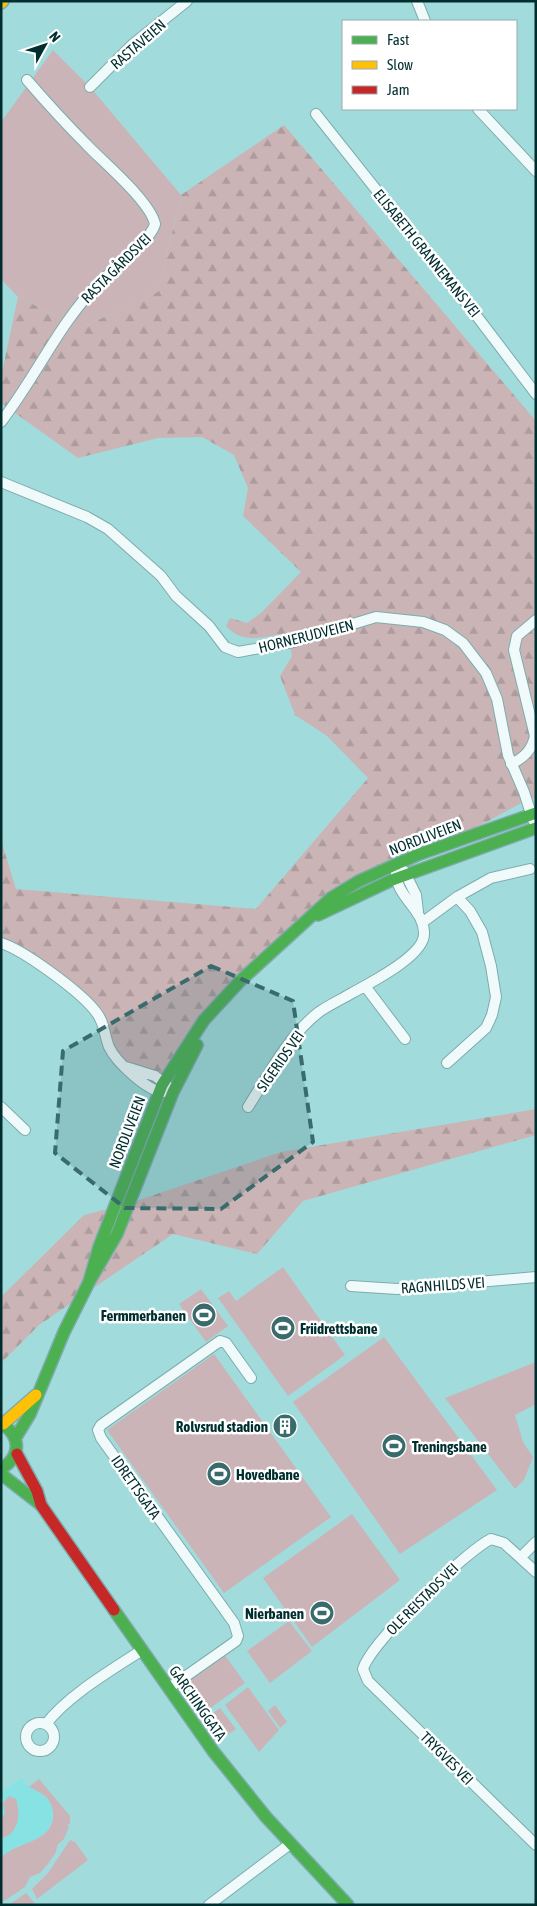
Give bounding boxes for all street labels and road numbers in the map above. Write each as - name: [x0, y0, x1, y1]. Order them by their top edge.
- street label: RASTAVEIEN: [107, 16, 169, 72]
- street label: ELISABETH GRANNEMANS VEI: [370, 186, 484, 320]
- street label: RASTA GÅRDSVEI: [78, 230, 154, 306]
- street label: HORNERUDVEIEN: [257, 616, 355, 656]
- street label: NORDLIVEIEN: [386, 815, 464, 859]
- street label: SIGERIDS VEI: [253, 1027, 307, 1095]
- street label: NORDLIVEIEN: [105, 1093, 149, 1171]
- street label: RAGNHILDS VEI: [400, 1274, 486, 1296]
- street label: IDRETTSGATA: [108, 1452, 164, 1523]
- street label: OLE REISTADS VEI: [383, 1560, 461, 1638]
- street label: GARCHINGGATA: [166, 1663, 230, 1744]
- street label: TRYGVES VEI: [417, 1728, 477, 1788]

